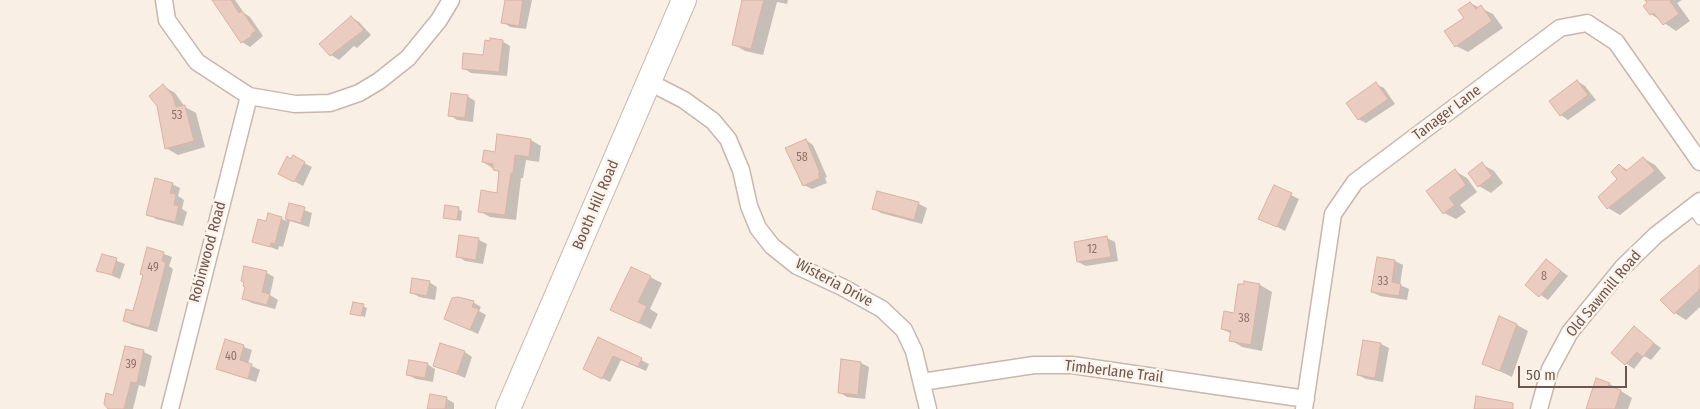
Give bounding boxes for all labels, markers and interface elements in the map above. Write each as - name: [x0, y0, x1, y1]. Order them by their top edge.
- street label: Tanager Lane: [1409, 81, 1485, 145]
- house number: 53: [172, 109, 182, 123]
- house number: 58: [796, 151, 808, 165]
- street label: Booth Hill Road: [569, 157, 623, 253]
- street label: Robinwood Road: [186, 200, 230, 304]
- house number: 12: [1087, 243, 1097, 257]
- street label: Old Sawmill Road: [1563, 247, 1645, 341]
- street label: Wisteria Drive: [792, 255, 876, 311]
- house number: 49: [147, 261, 159, 275]
- house number: 8: [1541, 270, 1547, 284]
- house number: 33: [1378, 275, 1388, 289]
- house number: 38: [1238, 312, 1250, 326]
- house number: 40: [225, 350, 237, 364]
- scale bar: [1520, 356, 1629, 388]
- street label: Timberlane Trail: [1064, 357, 1164, 387]
- house number: 39: [125, 358, 137, 372]
- text: 50 m: [1526, 366, 1556, 384]

